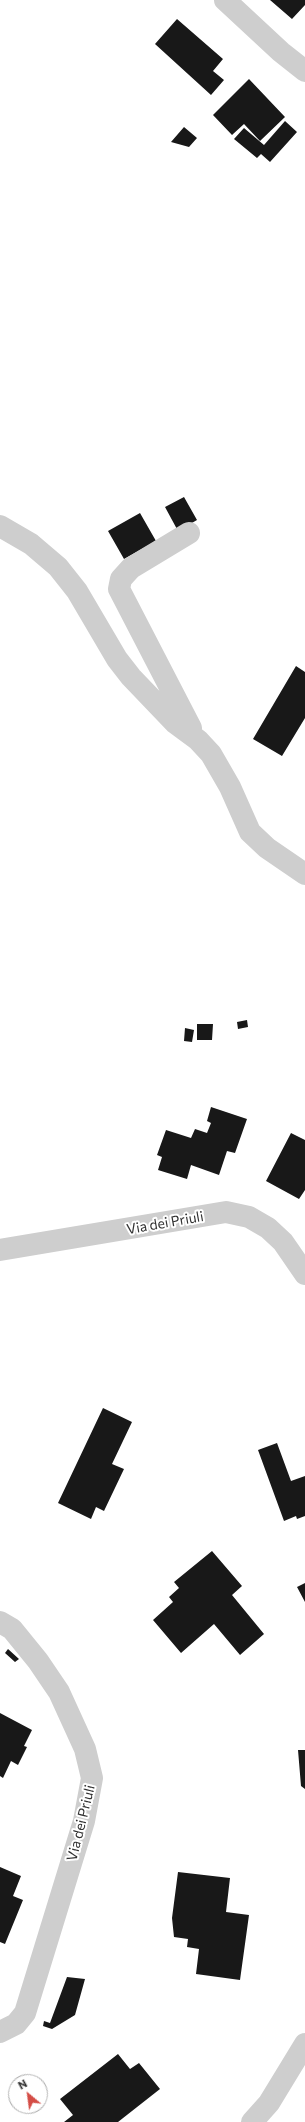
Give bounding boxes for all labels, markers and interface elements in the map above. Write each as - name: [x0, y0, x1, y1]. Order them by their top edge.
- street label: Via dei Priuli: [125, 1208, 205, 1238]
- street label: Via dei Priuli: [63, 1783, 99, 1863]
- north arrow: [8, 2074, 48, 2114]
- text: N: [16, 2076, 29, 2092]

